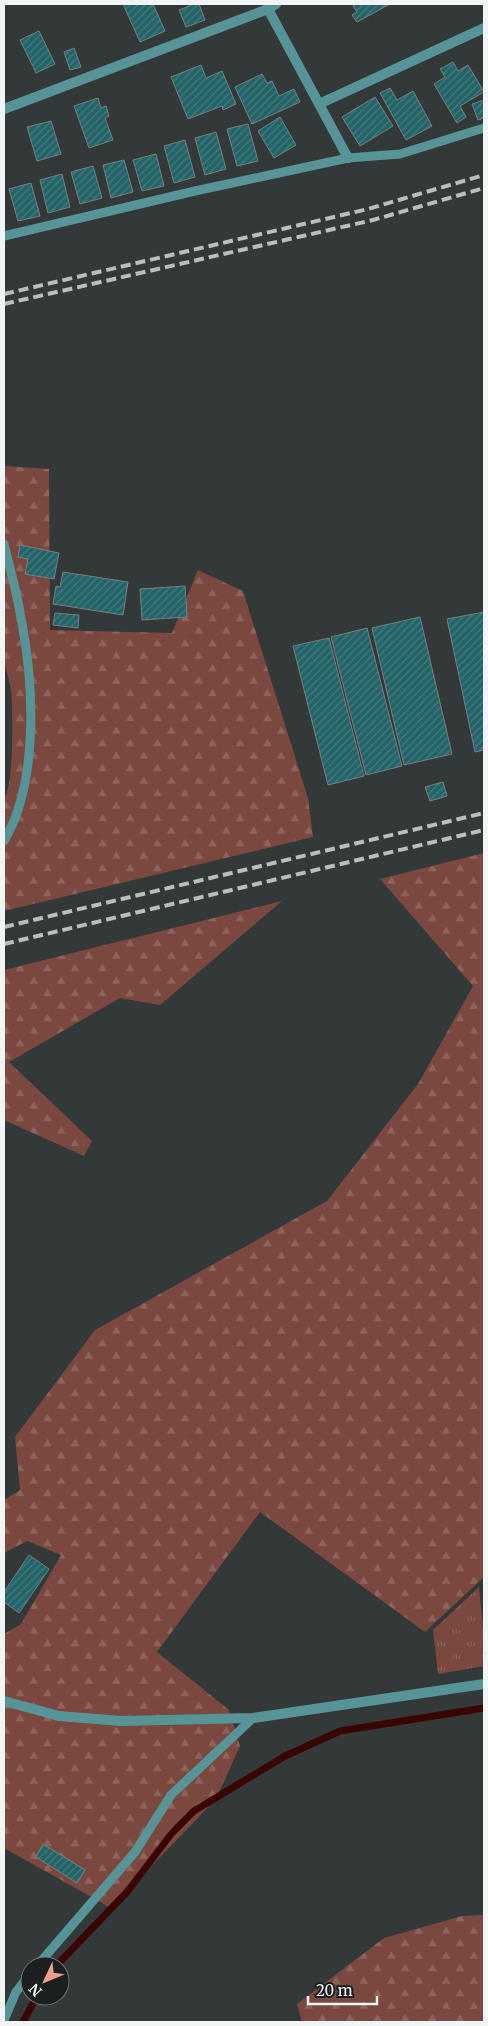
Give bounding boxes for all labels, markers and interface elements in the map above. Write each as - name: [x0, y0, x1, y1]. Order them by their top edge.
- north arrow: [20, 1956, 70, 2006]
- scale bar: [308, 1974, 377, 2006]
- text: N: [25, 1980, 46, 2000]
- text: 20 m: [316, 1981, 353, 2000]

